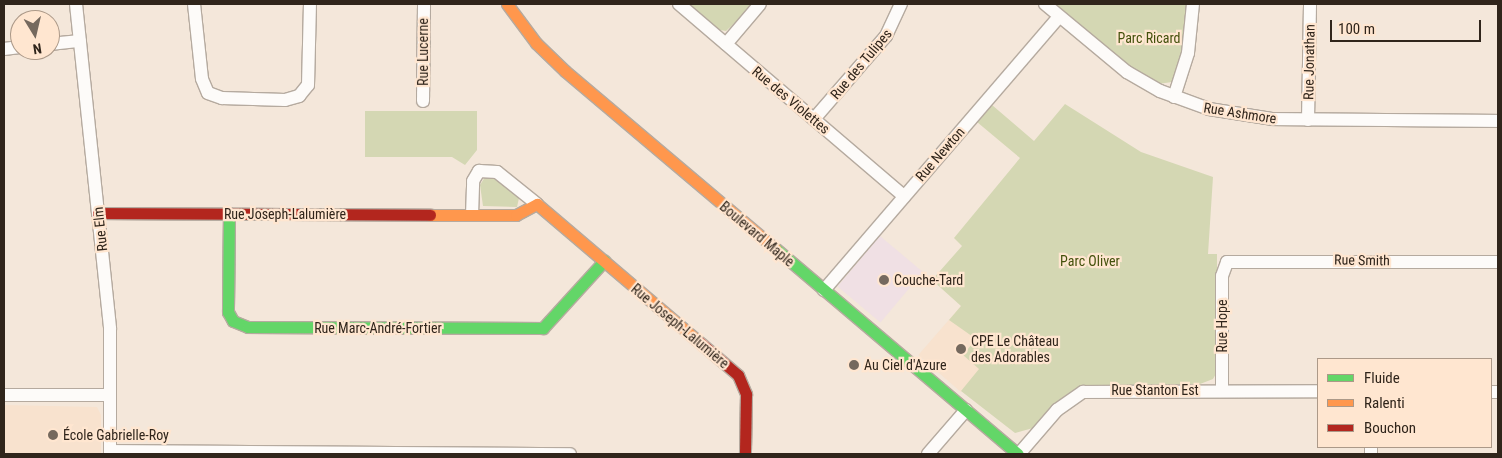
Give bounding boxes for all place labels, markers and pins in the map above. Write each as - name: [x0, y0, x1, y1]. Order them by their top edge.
- place label: Couche-Tard: [894, 272, 963, 288]
- marker: Couche-Tard: [878, 274, 890, 286]
- place label: CPE Le Château des Adorables: [971, 333, 1059, 366]
- marker: CPE Le Château des Adorables: [955, 343, 967, 355]
- place label: Au Ciel d'Azure: [864, 357, 946, 373]
- marker: Au Ciel d'Azure: [848, 359, 860, 371]
- place label: École Gabrielle-Roy: [63, 427, 169, 443]
- marker: École Gabrielle-Roy: [47, 429, 59, 441]

